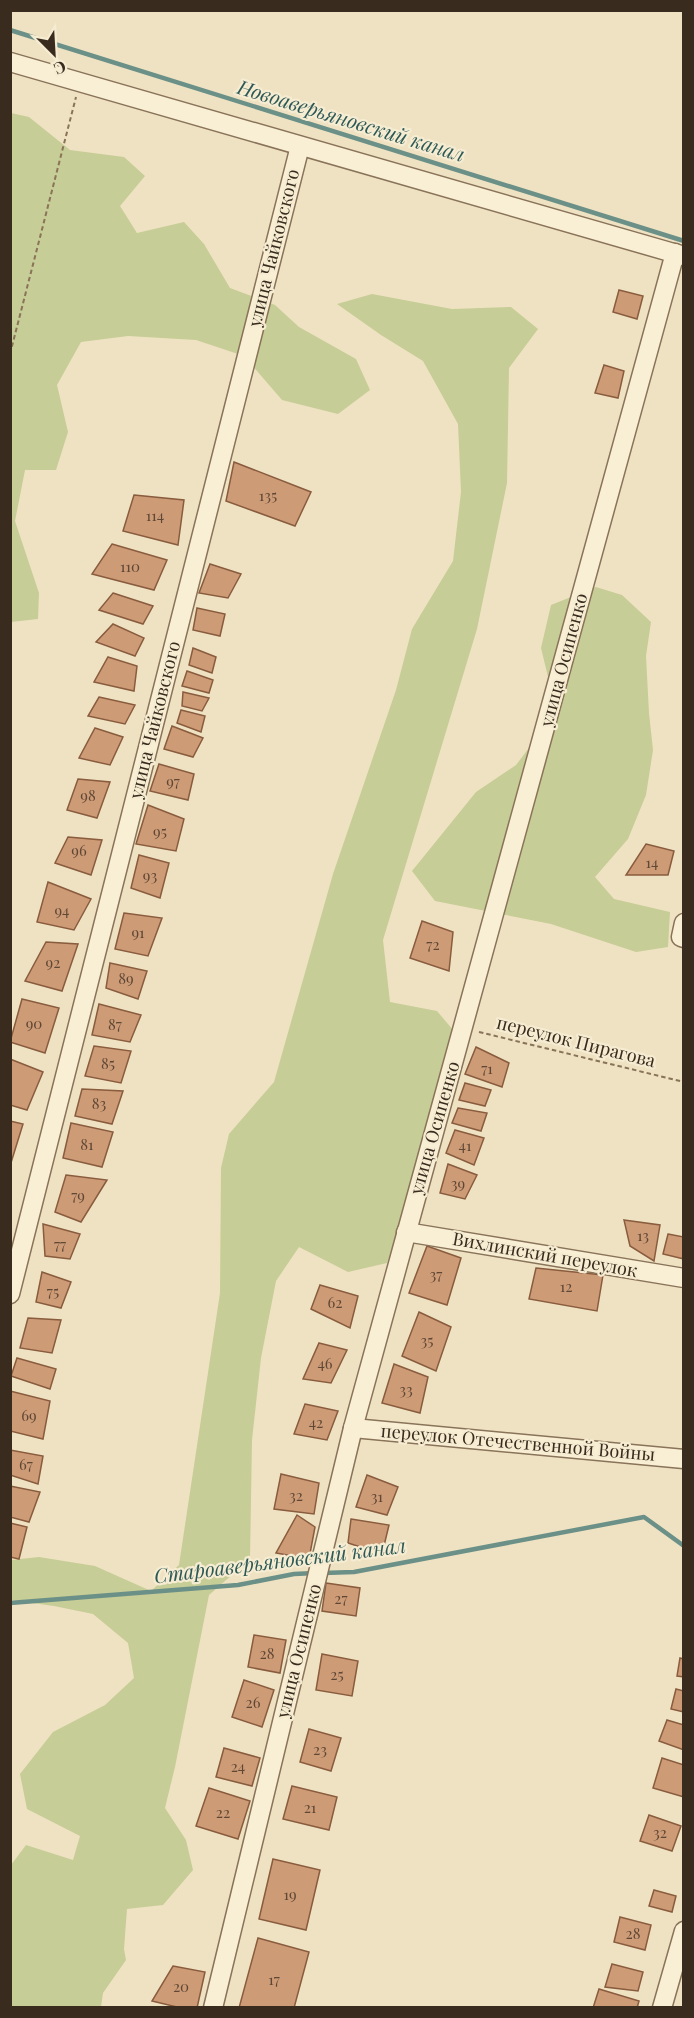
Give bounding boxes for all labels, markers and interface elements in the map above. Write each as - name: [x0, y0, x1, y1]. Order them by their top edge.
- north arrow: [24, 24, 84, 84]
- text: С: [51, 56, 70, 80]
- water label: Новоаверьяновский канал: [234, 72, 468, 167]
- street label: улица Чайковского: [242, 166, 304, 330]
- house number: 135: [259, 485, 277, 505]
- house number: 114: [146, 505, 164, 525]
- house number: 110: [120, 556, 140, 576]
- street label: улица Осипенко: [533, 590, 592, 730]
- street label: улица Чайковского: [123, 638, 185, 802]
- house number: 97: [166, 771, 180, 791]
- house number: 98: [80, 785, 96, 805]
- house number: 95: [153, 821, 167, 841]
- house number: 96: [71, 840, 87, 860]
- house number: 14: [646, 852, 658, 872]
- house number: 93: [143, 865, 157, 885]
- house number: 94: [54, 900, 70, 920]
- house number: 91: [131, 922, 145, 942]
- house number: 72: [426, 934, 440, 954]
- house number: 92: [46, 952, 60, 972]
- house number: 89: [118, 968, 134, 988]
- street label: переулок Пирагова: [494, 1010, 658, 1072]
- house number: 90: [26, 1013, 42, 1033]
- house number: 87: [108, 1014, 122, 1034]
- house number: 85: [101, 1053, 115, 1073]
- street label: улица Осипенко: [403, 1058, 465, 1198]
- house number: 71: [481, 1058, 493, 1078]
- house number: 83: [92, 1093, 106, 1113]
- house number: 81: [80, 1134, 94, 1154]
- house number: 41: [459, 1135, 472, 1155]
- house number: 39: [451, 1173, 465, 1193]
- house number: 79: [71, 1185, 85, 1205]
- house number: 13: [637, 1225, 649, 1245]
- street label: Вихлинский переулок: [451, 1226, 639, 1282]
- house number: 77: [54, 1234, 66, 1254]
- house number: 37: [430, 1264, 442, 1284]
- house number: 12: [560, 1276, 572, 1296]
- house number: 75: [47, 1281, 59, 1301]
- house number: 62: [328, 1292, 342, 1312]
- house number: 35: [421, 1330, 434, 1350]
- house number: 46: [317, 1353, 333, 1373]
- house number: 33: [399, 1379, 413, 1399]
- house number: 69: [21, 1405, 37, 1425]
- house number: 42: [309, 1412, 323, 1432]
- street label: переулок Отечественной Войны: [380, 1418, 657, 1466]
- house number: 67: [19, 1454, 33, 1474]
- house number: 32: [289, 1485, 303, 1505]
- house number: 31: [371, 1486, 384, 1506]
- water label: Староаверьяновский канал: [152, 1531, 407, 1588]
- street label: улица Осипенко: [270, 1581, 326, 1721]
- house number: 27: [334, 1588, 348, 1608]
- house number: 28: [260, 1643, 275, 1663]
- house number: 25: [330, 1664, 344, 1684]
- house number: 26: [246, 1692, 261, 1712]
- house number: 23: [313, 1739, 327, 1759]
- house number: 24: [231, 1756, 245, 1776]
- house number: 21: [304, 1797, 317, 1817]
- house number: 22: [216, 1802, 230, 1822]
- house number: 32: [653, 1822, 667, 1842]
- house number: 19: [283, 1884, 297, 1904]
- house number: 28: [626, 1923, 641, 1943]
- house number: 17: [268, 1969, 280, 1989]
- house number: 20: [173, 1976, 189, 1996]

